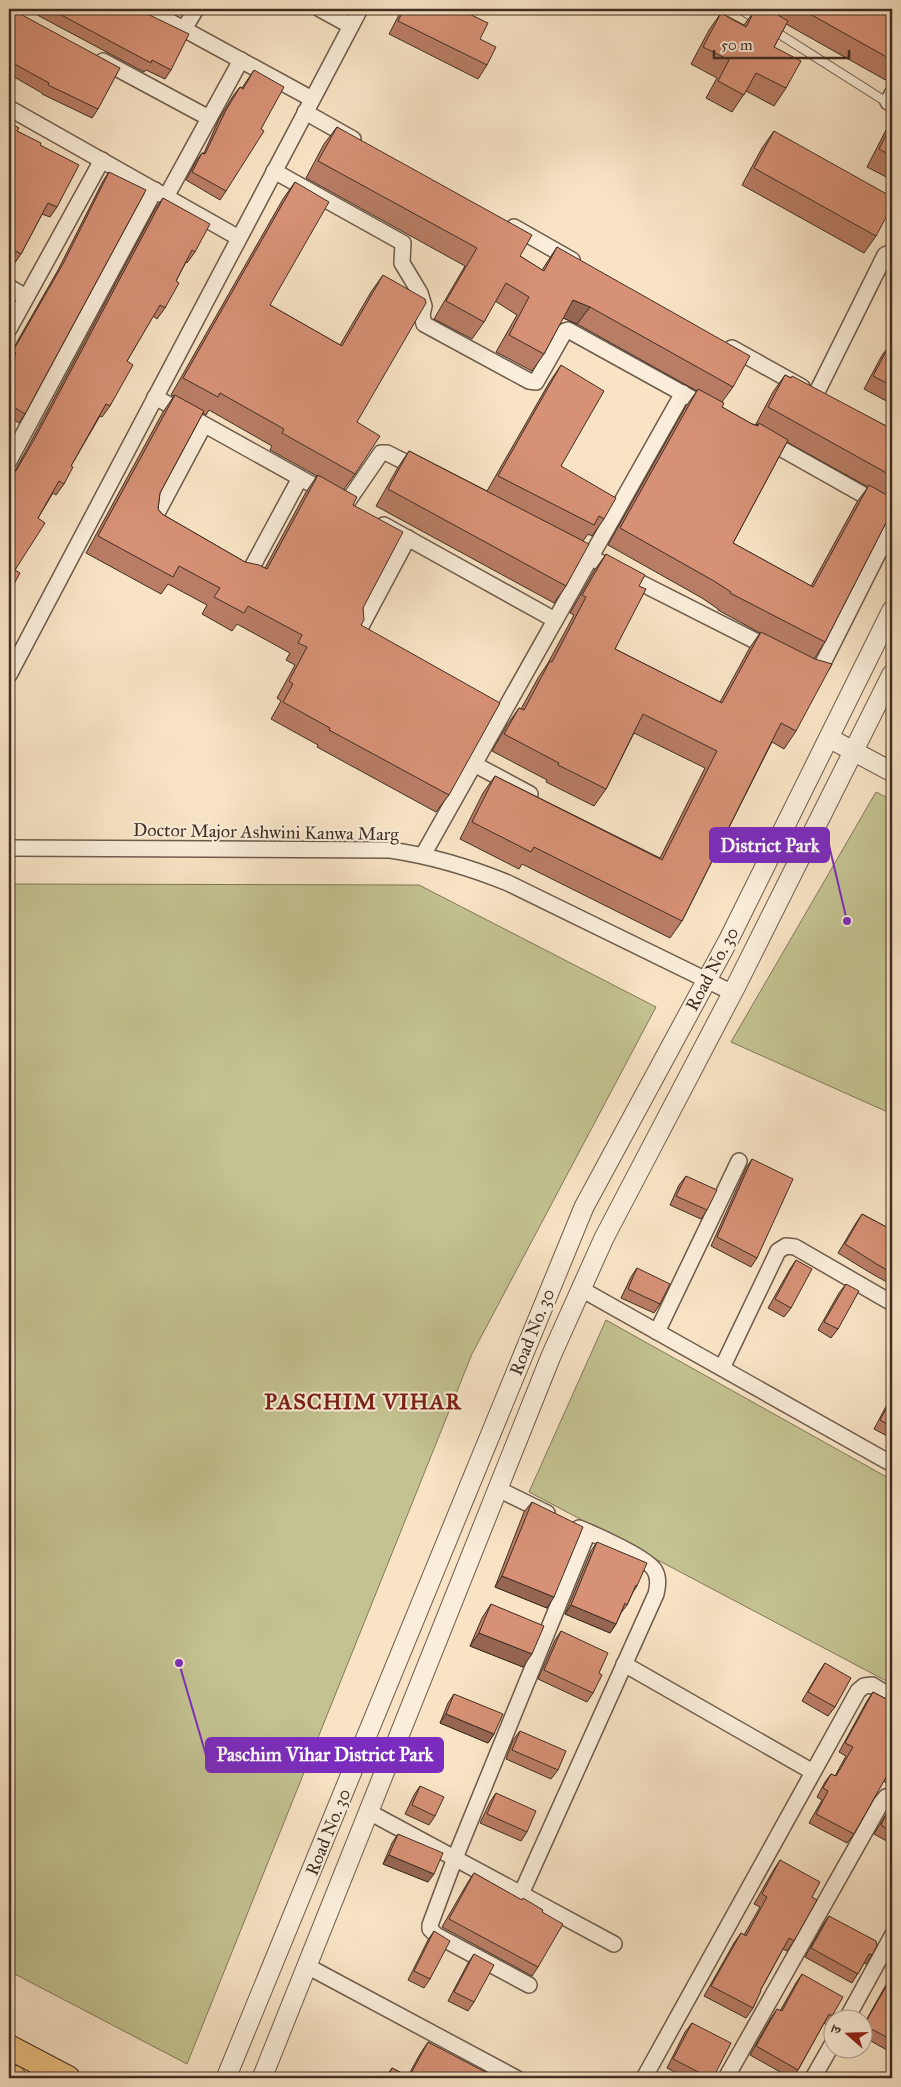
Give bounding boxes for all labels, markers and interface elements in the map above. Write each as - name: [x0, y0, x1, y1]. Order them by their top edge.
- scale bar: [714, 28, 848, 60]
- text: 50 m: [721, 36, 753, 54]
- street label: Doctor Major Ashwini Kanwa Marg: [133, 819, 400, 846]
- callout: District Park: [710, 828, 829, 862]
- text: District Park: [720, 834, 821, 857]
- street label: Road No. 30: [681, 923, 743, 1015]
- street label: Road No. 30: [505, 1285, 559, 1379]
- district label: PASCHIM VIHAR: [264, 1388, 462, 1415]
- callout: Paschim Vihar District Park: [206, 1738, 443, 1772]
- text: Paschim Vihar District Park: [217, 1743, 435, 1766]
- street label: Road No. 30: [301, 1785, 355, 1879]
- north arrow: [824, 2010, 874, 2060]
- text: उ: [827, 2023, 846, 2037]

